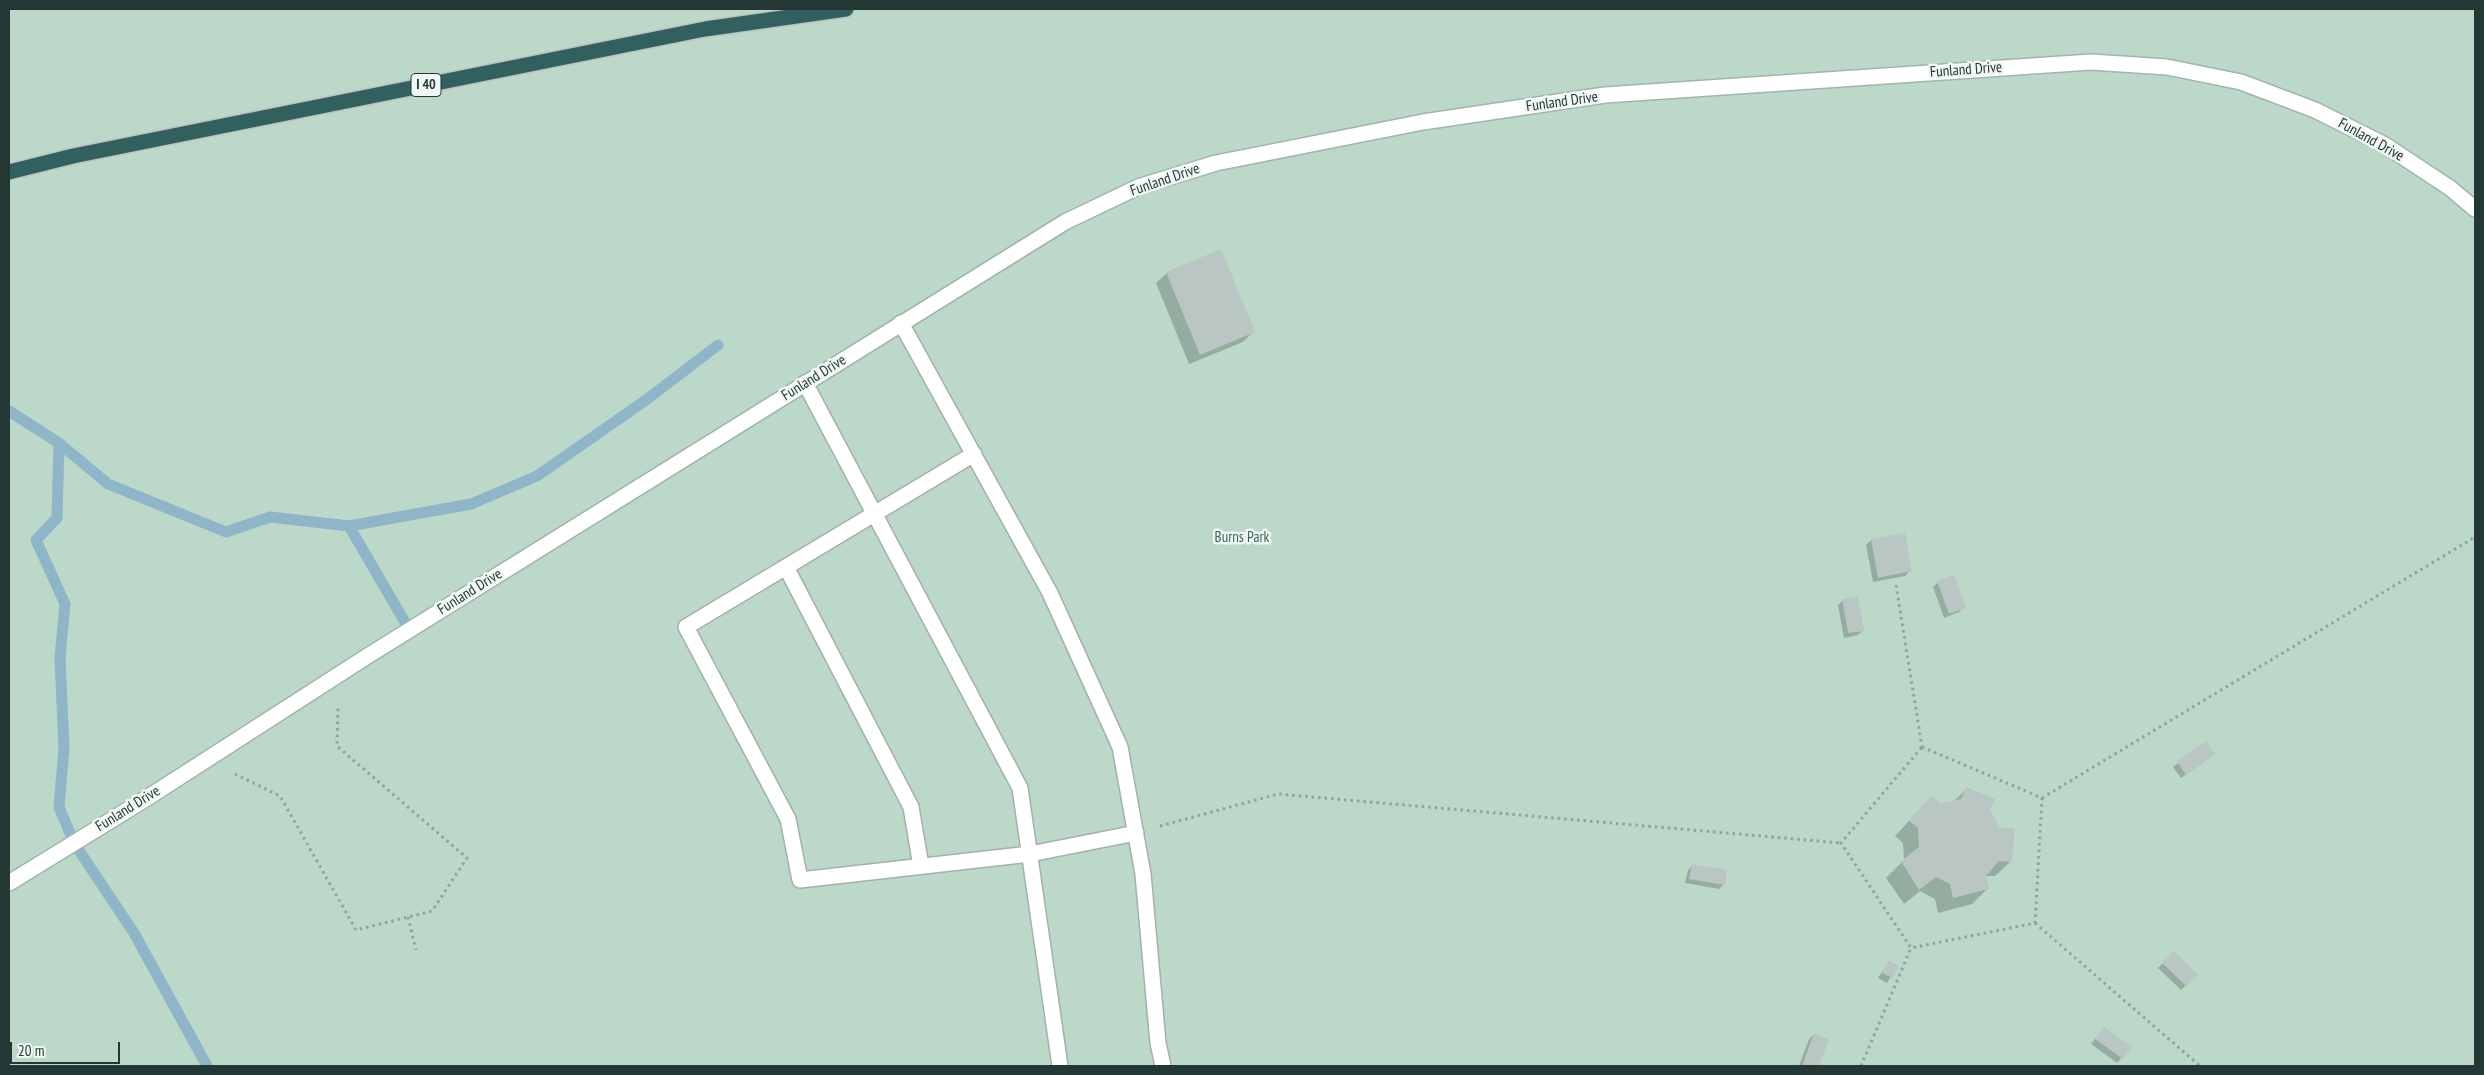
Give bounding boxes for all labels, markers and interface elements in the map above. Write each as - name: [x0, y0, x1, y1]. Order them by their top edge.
- street label: Funland Drive: [1929, 59, 2003, 81]
- road number: I 40: [411, 74, 441, 96]
- street label: Funland Drive: [1525, 88, 1599, 116]
- street label: Funland Drive: [2335, 115, 2407, 165]
- street label: Funland Drive: [1128, 160, 1202, 200]
- street label: Funland Drive: [779, 351, 849, 405]
- park label: Burns Park: [1215, 529, 1269, 547]
- street label: Funland Drive: [435, 565, 505, 619]
- street label: Funland Drive: [93, 782, 163, 836]
- scale bar: [12, 1032, 122, 1064]
- text: 20 m: [18, 1041, 44, 1060]

